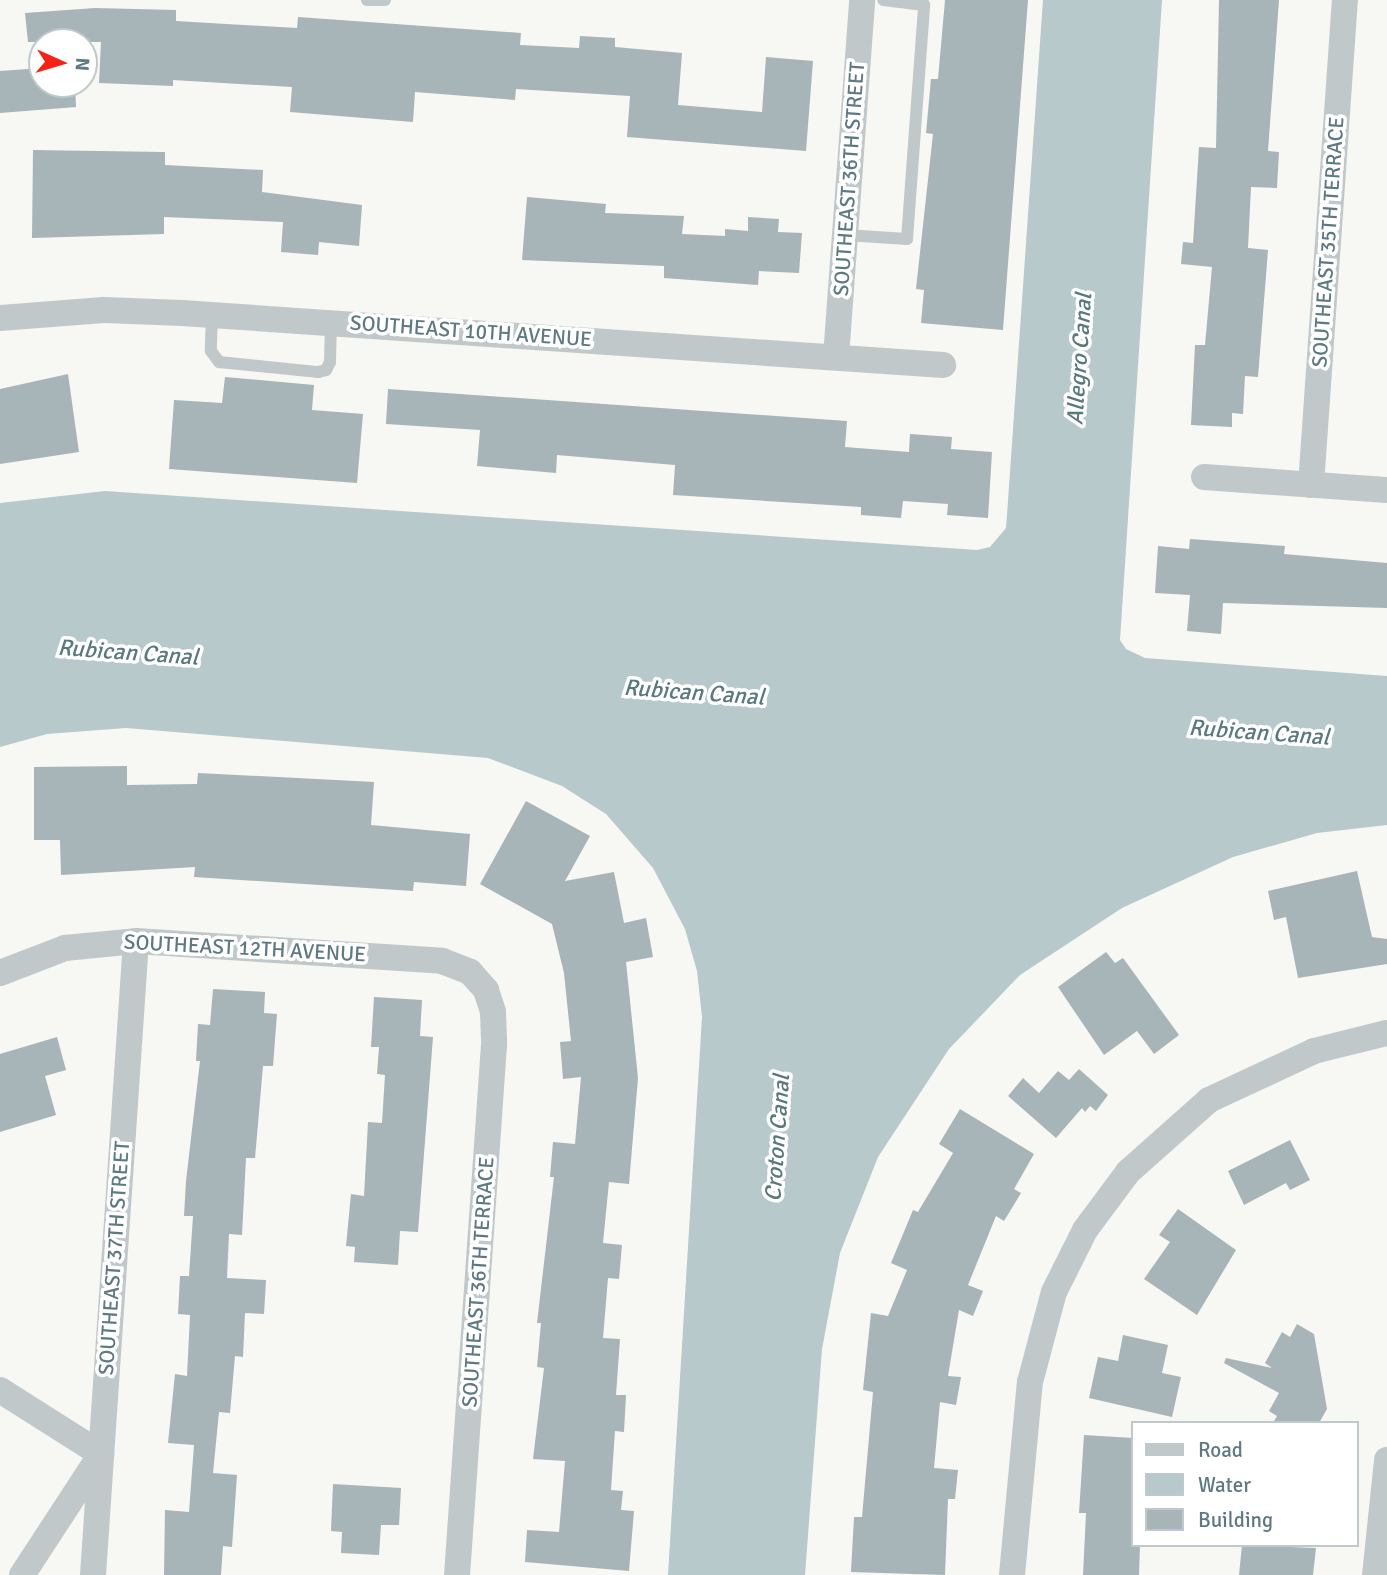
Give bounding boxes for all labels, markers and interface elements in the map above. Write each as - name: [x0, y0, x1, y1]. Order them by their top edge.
- north arrow: [28, 28, 98, 98]
- text: N: [70, 57, 94, 72]
- street label: SOUTHEAST 36TH STREET: [828, 61, 870, 297]
- street label: SOUTHEAST 35TH TERRACE: [1307, 116, 1349, 368]
- water label: Allegro Canal: [1062, 292, 1098, 426]
- street label: SOUTHEAST 10TH AVENUE: [349, 310, 593, 352]
- water label: Rubican Canal: [57, 634, 199, 672]
- water label: Rubican Canal: [623, 674, 765, 712]
- water label: Rubican Canal: [1188, 714, 1330, 752]
- street label: SOUTHEAST 12TH AVENUE: [123, 929, 367, 967]
- water label: Croton Canal: [760, 1073, 796, 1203]
- street label: SOUTHEAST 37TH STREET: [93, 1140, 135, 1376]
- street label: SOUTHEAST 36TH TERRACE: [457, 1156, 499, 1408]
- legend: [1132, 1421, 1359, 1547]
- text: Road: [1198, 1437, 1243, 1463]
- text: Water: [1198, 1472, 1251, 1498]
- text: Building: [1198, 1507, 1273, 1533]

